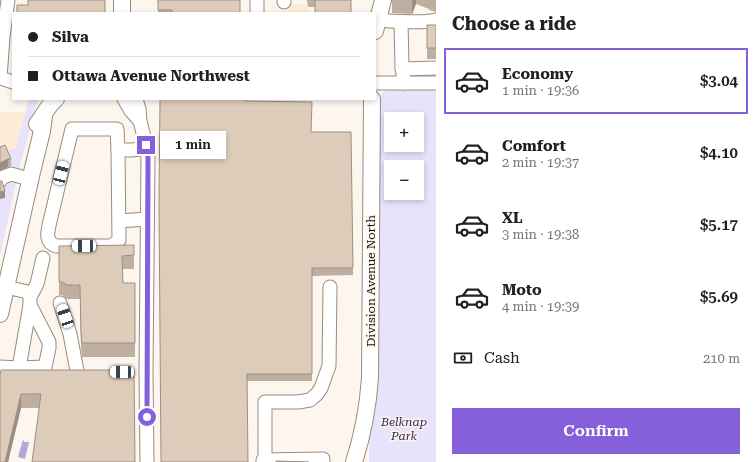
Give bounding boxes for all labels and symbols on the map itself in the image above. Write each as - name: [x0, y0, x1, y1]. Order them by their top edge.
- callout: 1 min: [160, 131, 226, 159]
- route end: [137, 136, 155, 154]
- car: [52, 160, 70, 186]
- street label: Division Avenue North: [364, 215, 378, 347]
- car: [72, 240, 96, 252]
- car: [55, 303, 75, 329]
- car: [110, 366, 134, 378]
- route start: [138, 408, 156, 426]
- park label: Belknap Park: [380, 415, 427, 443]

